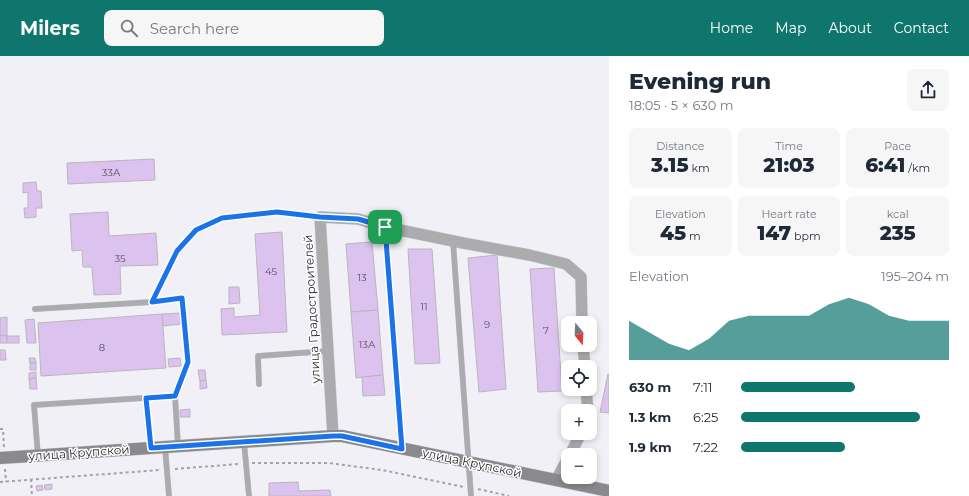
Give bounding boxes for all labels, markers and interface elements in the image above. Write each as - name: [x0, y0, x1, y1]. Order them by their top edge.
- search box: [104, 10, 384, 46]
- text: Milers: [20, 17, 80, 40]
- icon: search: [118, 17, 140, 39]
- text: Search here: [150, 19, 239, 38]
- text: Home: [710, 19, 753, 37]
- text: Map: [775, 19, 806, 37]
- text: About: [828, 19, 872, 37]
- text: Contact: [894, 19, 949, 37]
- text: Evening run: [629, 68, 771, 95]
- button: share: [907, 69, 949, 111]
- text: 18:05 · 5 × 630 m: [629, 97, 734, 113]
- text: Distance: [656, 139, 704, 153]
- text: Time: [775, 139, 803, 153]
- text: Pace: [884, 139, 911, 153]
- text: 3.15: [651, 153, 689, 177]
- text: 21:03: [763, 153, 815, 177]
- text: 6:41: [865, 153, 905, 177]
- text: km: [689, 161, 710, 175]
- text: /km: [905, 161, 930, 175]
- house number: 33А: [102, 166, 121, 179]
- text: Elevation: [655, 207, 706, 221]
- text: Heart rate: [761, 207, 817, 221]
- text: kcal: [887, 207, 909, 221]
- pin: [368, 210, 402, 244]
- icon: arrive: [374, 216, 396, 238]
- text: 45: [660, 221, 686, 245]
- text: 147: [757, 221, 791, 245]
- text: 235: [880, 221, 916, 245]
- text: m: [686, 229, 701, 243]
- text: bpm: [791, 229, 821, 243]
- street label: улица Градостроителей: [300, 234, 323, 385]
- house number: 35: [114, 252, 126, 265]
- house number: 45: [265, 265, 277, 278]
- text: Elevation: [629, 268, 689, 284]
- text: 195–204 m: [881, 268, 949, 284]
- house number: 13: [357, 271, 367, 284]
- house number: 11: [420, 300, 428, 313]
- north arrow: [561, 316, 597, 352]
- map controls: [561, 316, 597, 484]
- house number: 9: [484, 318, 490, 331]
- house number: 7: [543, 324, 549, 337]
- house number: 13А: [359, 338, 376, 351]
- house number: 8: [99, 341, 105, 354]
- button: locate: [561, 360, 597, 396]
- text: 630 m: [629, 379, 671, 395]
- text: 7:11: [693, 379, 713, 395]
- button: +: [561, 404, 597, 440]
- text: 1.3 km: [629, 409, 671, 425]
- text: 6:25: [693, 409, 718, 425]
- text: 1.9 km: [629, 439, 672, 455]
- text: 7:22: [693, 439, 718, 455]
- street label: улица Крупской: [27, 441, 130, 464]
- street label: улица Крупской: [420, 444, 523, 480]
- button: −: [561, 448, 597, 484]

